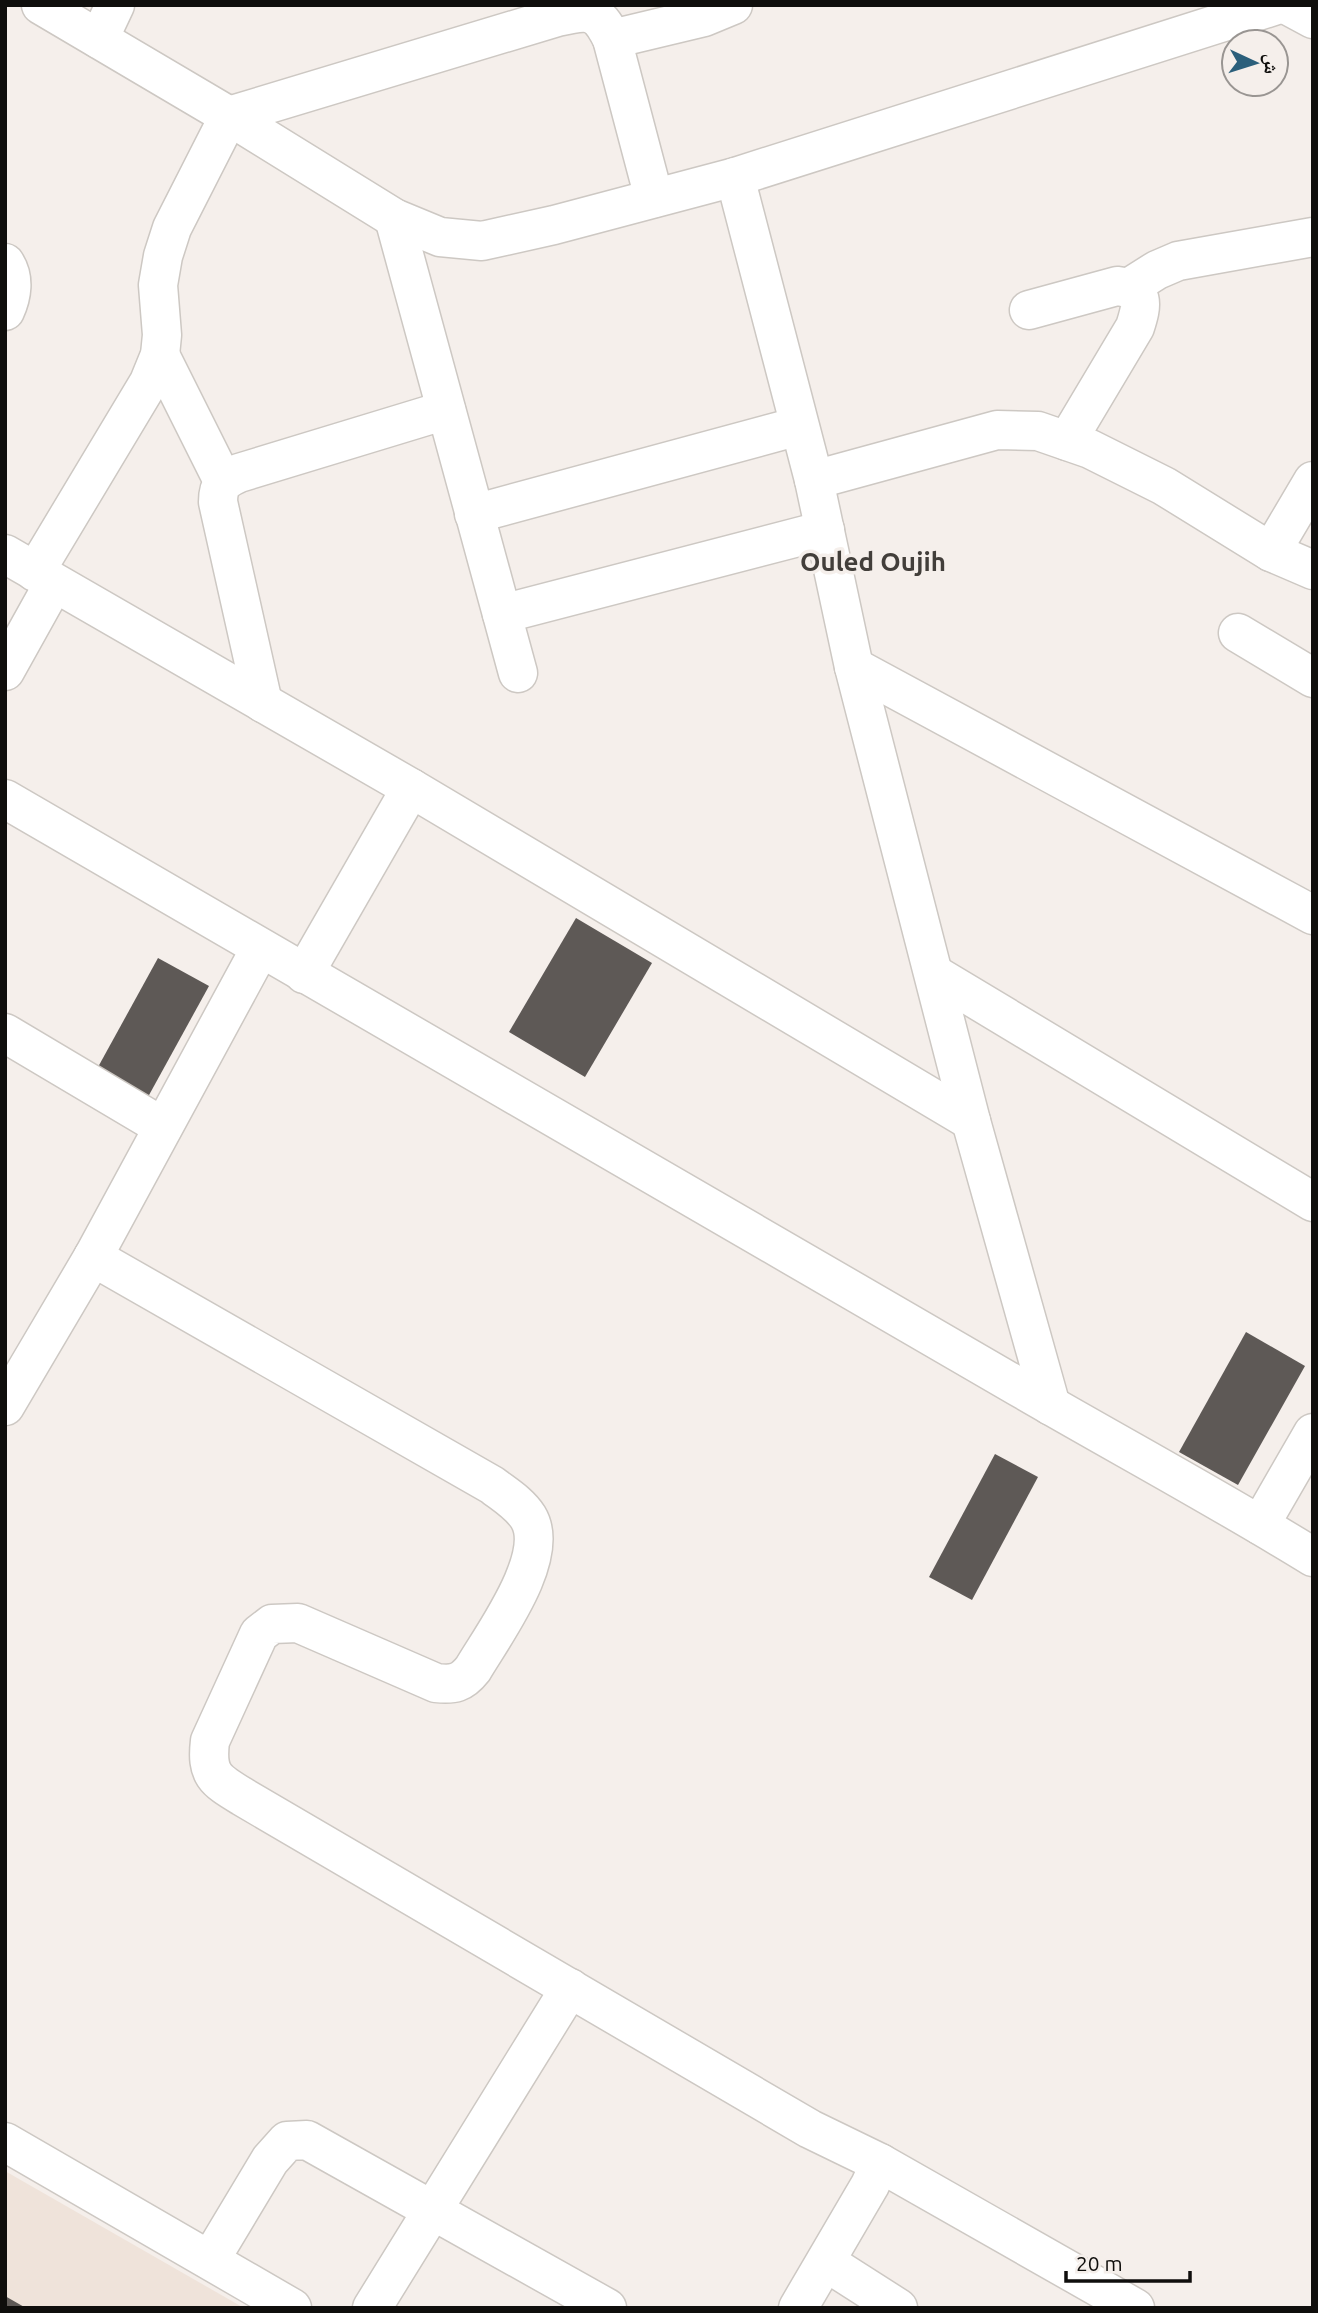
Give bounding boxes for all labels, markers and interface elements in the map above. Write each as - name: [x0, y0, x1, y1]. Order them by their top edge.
- north arrow: [1220, 28, 1290, 98]
- text: ش: [1259, 53, 1284, 75]
- district label: Ouled Oujih: [800, 547, 946, 576]
- scale bar: [1066, 2240, 1190, 2284]
- text: 20 m: [1076, 2251, 1123, 2275]

